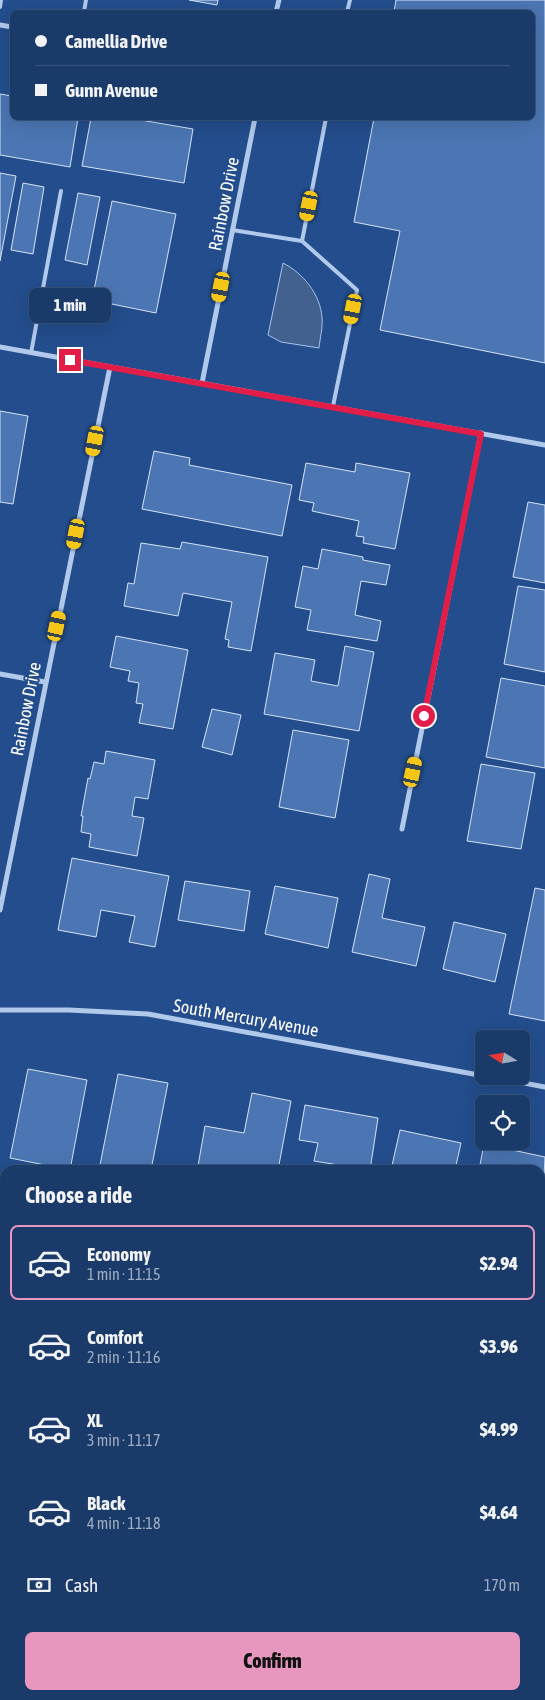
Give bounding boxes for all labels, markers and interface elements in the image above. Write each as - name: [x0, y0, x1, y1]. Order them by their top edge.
- text: Camellia Drive: [65, 30, 167, 52]
- text: Gunn Avenue: [65, 79, 158, 101]
- street label: Rainbow Drive: [204, 155, 243, 253]
- car: [298, 190, 319, 222]
- car: [210, 271, 231, 303]
- callout: 1 min: [29, 288, 111, 322]
- car: [342, 293, 363, 325]
- text: 1 min: [54, 296, 86, 314]
- route end: [59, 349, 81, 371]
- car: [84, 425, 105, 457]
- car: [65, 518, 86, 550]
- car: [46, 610, 67, 642]
- street label: Rainbow Drive: [6, 660, 45, 758]
- route start: [413, 705, 435, 727]
- car: [402, 756, 423, 788]
- street label: South Mercury Avenue: [172, 994, 320, 1041]
- north arrow: [475, 1030, 530, 1085]
- map controls: [475, 1030, 530, 1150]
- button: locate: [475, 1095, 530, 1150]
- text: Choose a ride: [25, 1182, 132, 1208]
- icon: car: [27, 1240, 72, 1285]
- text: Economy: [87, 1243, 151, 1265]
- text: $2.94: [480, 1252, 518, 1274]
- text: 1 min · 11:15: [87, 1265, 160, 1283]
- icon: car: [27, 1323, 72, 1368]
- text: Comfort: [87, 1326, 143, 1348]
- text: $3.96: [480, 1335, 518, 1357]
- text: 2 min · 11:16: [87, 1348, 160, 1366]
- icon: car: [27, 1406, 72, 1451]
- text: XL: [87, 1409, 103, 1431]
- text: $4.99: [480, 1418, 518, 1440]
- text: 3 min · 11:17: [87, 1431, 160, 1449]
- icon: car: [27, 1489, 72, 1534]
- text: Black: [87, 1492, 125, 1514]
- text: $4.64: [480, 1501, 518, 1523]
- text: 4 min · 11:18: [87, 1514, 160, 1532]
- icon: cash: [25, 1571, 53, 1599]
- text: Cash: [65, 1574, 98, 1596]
- text: 170 m: [484, 1576, 520, 1594]
- button: Confirm: [25, 1632, 520, 1690]

